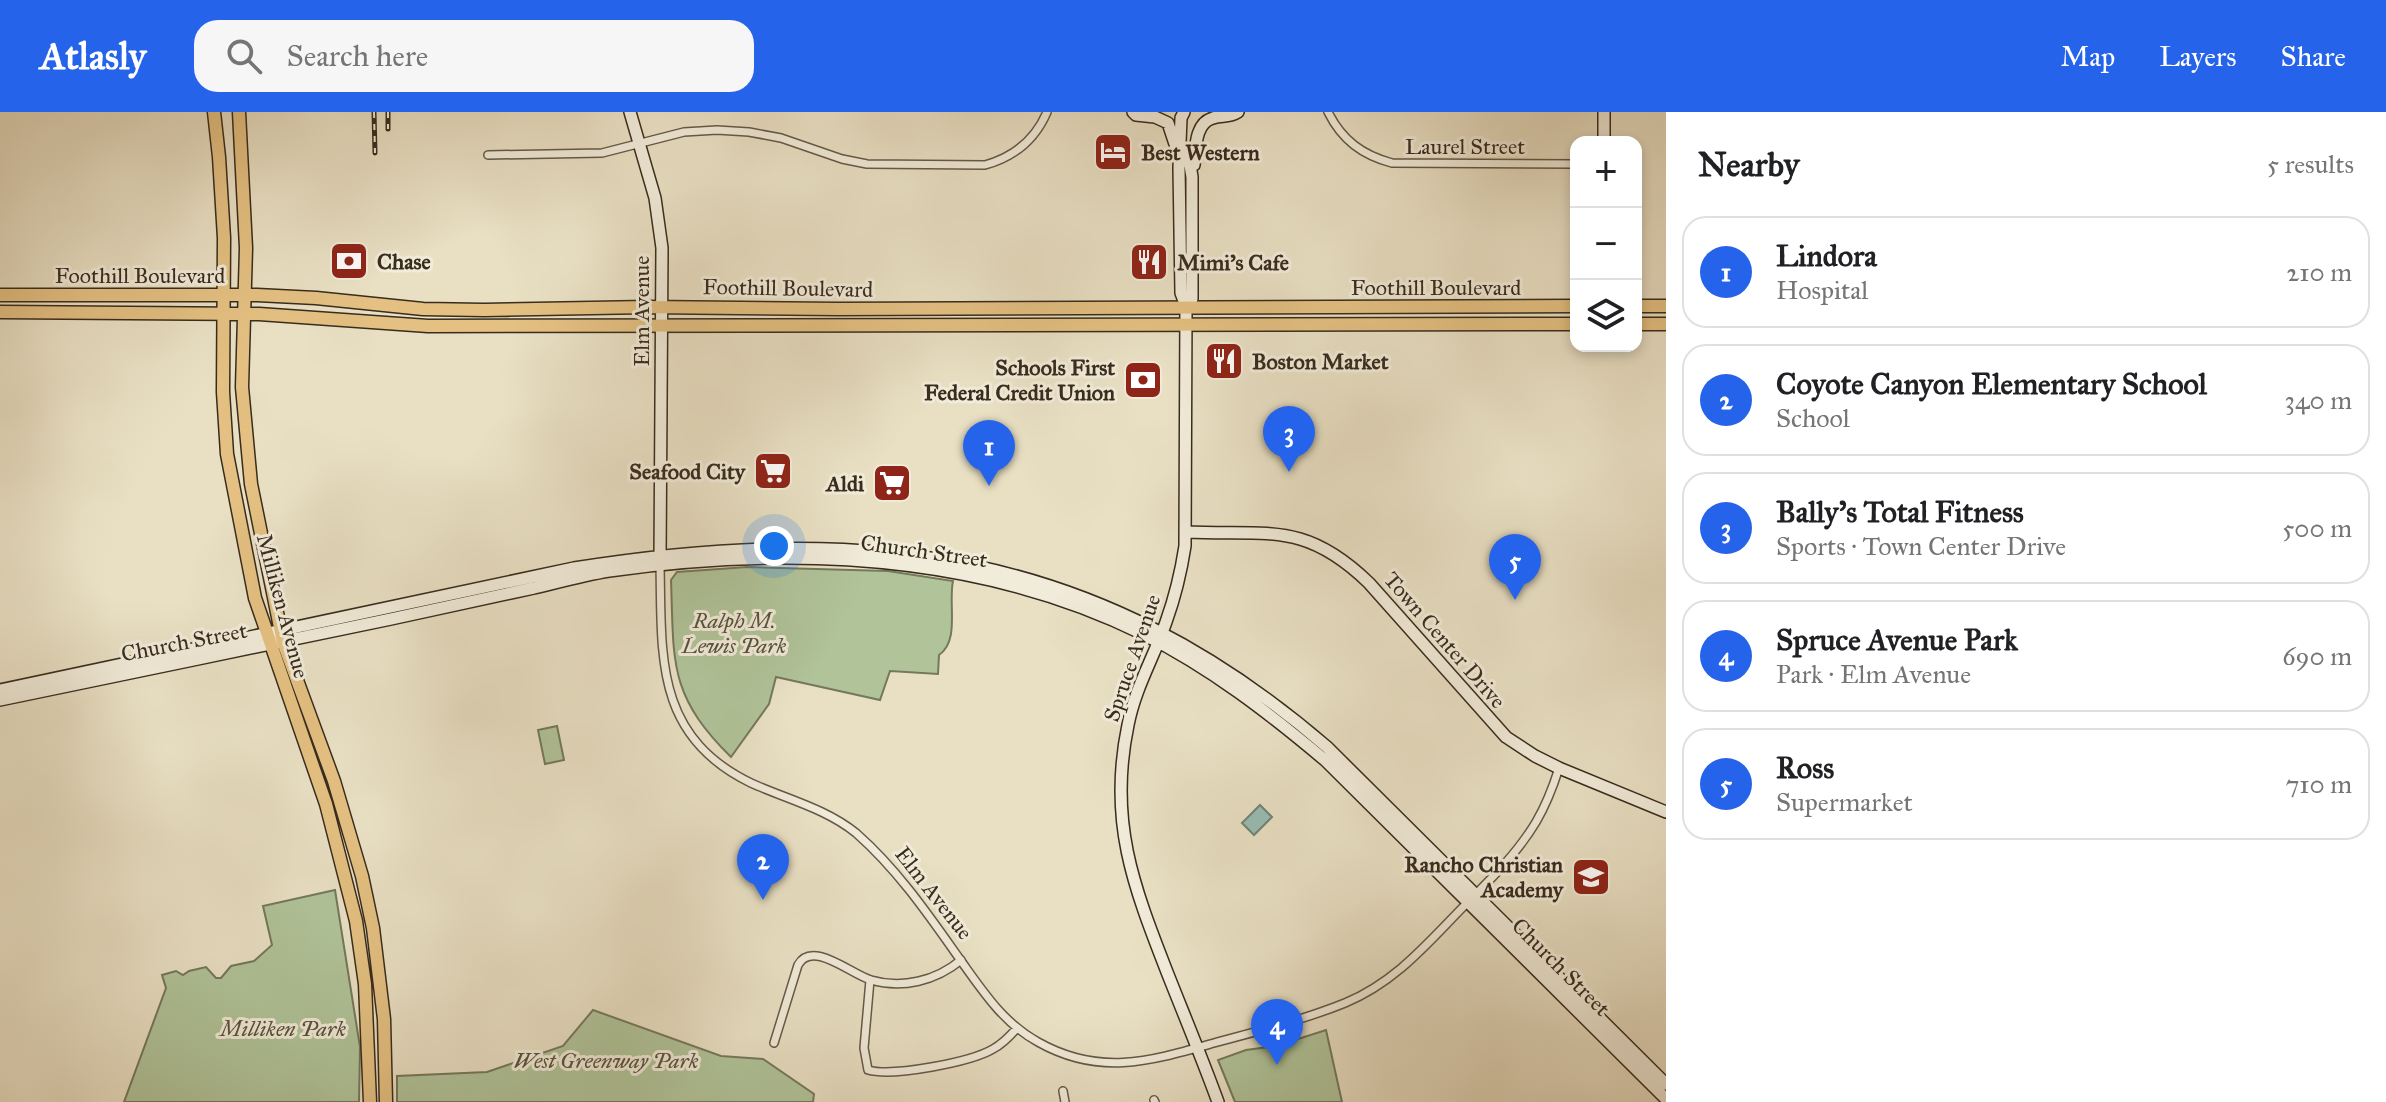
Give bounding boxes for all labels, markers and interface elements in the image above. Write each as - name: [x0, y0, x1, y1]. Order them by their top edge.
- search box: [194, 20, 754, 92]
- text: Atlasly: [40, 33, 146, 79]
- icon: search: [222, 34, 266, 78]
- text: Search here: [286, 38, 428, 74]
- text: Map: [2060, 39, 2115, 74]
- text: Layers: [2159, 39, 2237, 74]
- text: Share: [2281, 39, 2346, 74]
- hotel icon: Best Western: [1092, 131, 1134, 173]
- street label: Laurel Street: [1405, 133, 1525, 160]
- map controls: [1570, 136, 1642, 352]
- button: +: [1570, 136, 1642, 208]
- place label: Best Western: [1141, 139, 1260, 166]
- text: Nearby: [1698, 144, 1800, 185]
- text: 5 results: [2267, 148, 2354, 180]
- button: −: [1570, 208, 1642, 280]
- text: Lindora: [1776, 238, 1877, 274]
- bank icon: Chase: [328, 240, 370, 282]
- restaurant icon: Mimi's Cafe: [1128, 241, 1170, 283]
- place label: Chase: [377, 248, 431, 275]
- place label: Mimi's Cafe: [1177, 249, 1289, 276]
- street label: Elm Avenue: [628, 256, 655, 367]
- text: 1: [1721, 256, 1731, 288]
- text: 210 m: [2286, 256, 2352, 288]
- street label: Foothill Boulevard: [55, 262, 225, 289]
- street label: Foothill Boulevard: [702, 273, 874, 303]
- street label: Foothill Boulevard: [1351, 274, 1521, 301]
- text: Hospital: [1776, 274, 1868, 306]
- button: layers: [1570, 280, 1642, 352]
- restaurant icon: Boston Market: [1203, 340, 1245, 382]
- place label: Boston Market: [1252, 348, 1389, 375]
- place label: Schools First Federal Credit Union: [924, 354, 1115, 406]
- bank icon: Schools First Federal Credit Union: [1122, 359, 1164, 401]
- text: Coyote Canyon Elementary School: [1776, 366, 2207, 402]
- text: 2: [1720, 384, 1732, 416]
- text: 340 m: [2285, 384, 2352, 416]
- text: School: [1776, 402, 1850, 434]
- pin: 3: [1263, 406, 1315, 472]
- pin: 1: [963, 420, 1015, 486]
- supermarket icon: Seafood City: [752, 450, 794, 492]
- place label: Seafood City: [629, 458, 747, 485]
- supermarket icon: Aldi: [871, 462, 913, 504]
- place label: Aldi: [824, 470, 865, 497]
- text: Bally's Total Fitness: [1776, 494, 2024, 530]
- text: 3: [1721, 512, 1731, 544]
- text: 500 m: [2282, 512, 2352, 544]
- your location: [754, 526, 794, 566]
- street label: Church Street: [859, 529, 989, 573]
- text: Sports · Town Center Drive: [1776, 530, 2066, 562]
- street label: Milliken Avenue: [251, 531, 315, 681]
- pin: 5: [1489, 534, 1541, 600]
- street label: Town Center Drive: [1378, 566, 1512, 714]
- street label: Spruce Avenue: [1098, 591, 1166, 725]
- park label: Ralph M. Lewis Park: [681, 607, 786, 659]
- street label: Church Street: [119, 617, 250, 667]
- text: Spruce Avenue Park: [1776, 622, 2018, 658]
- text: 4: [1719, 640, 1733, 672]
- text: 690 m: [2282, 640, 2352, 672]
- text: Park · Elm Avenue: [1776, 658, 1971, 690]
- text: Ross: [1776, 750, 1834, 786]
- text: 5: [1720, 768, 1732, 800]
- text: 710 m: [2285, 768, 2352, 800]
- text: Supermarket: [1776, 786, 1913, 818]
- pin: 2: [737, 834, 789, 900]
- street label: Elm Avenue: [889, 841, 979, 945]
- place label: Rancho Christian Academy: [1404, 851, 1565, 903]
- school or university icon: Rancho Christian Academy: [1570, 856, 1612, 898]
- street label: Church Street: [1506, 912, 1616, 1022]
- pin: 4: [1251, 999, 1303, 1065]
- park label: Milliken Park: [218, 1015, 346, 1042]
- park label: West Greenway Park: [514, 1047, 699, 1074]

